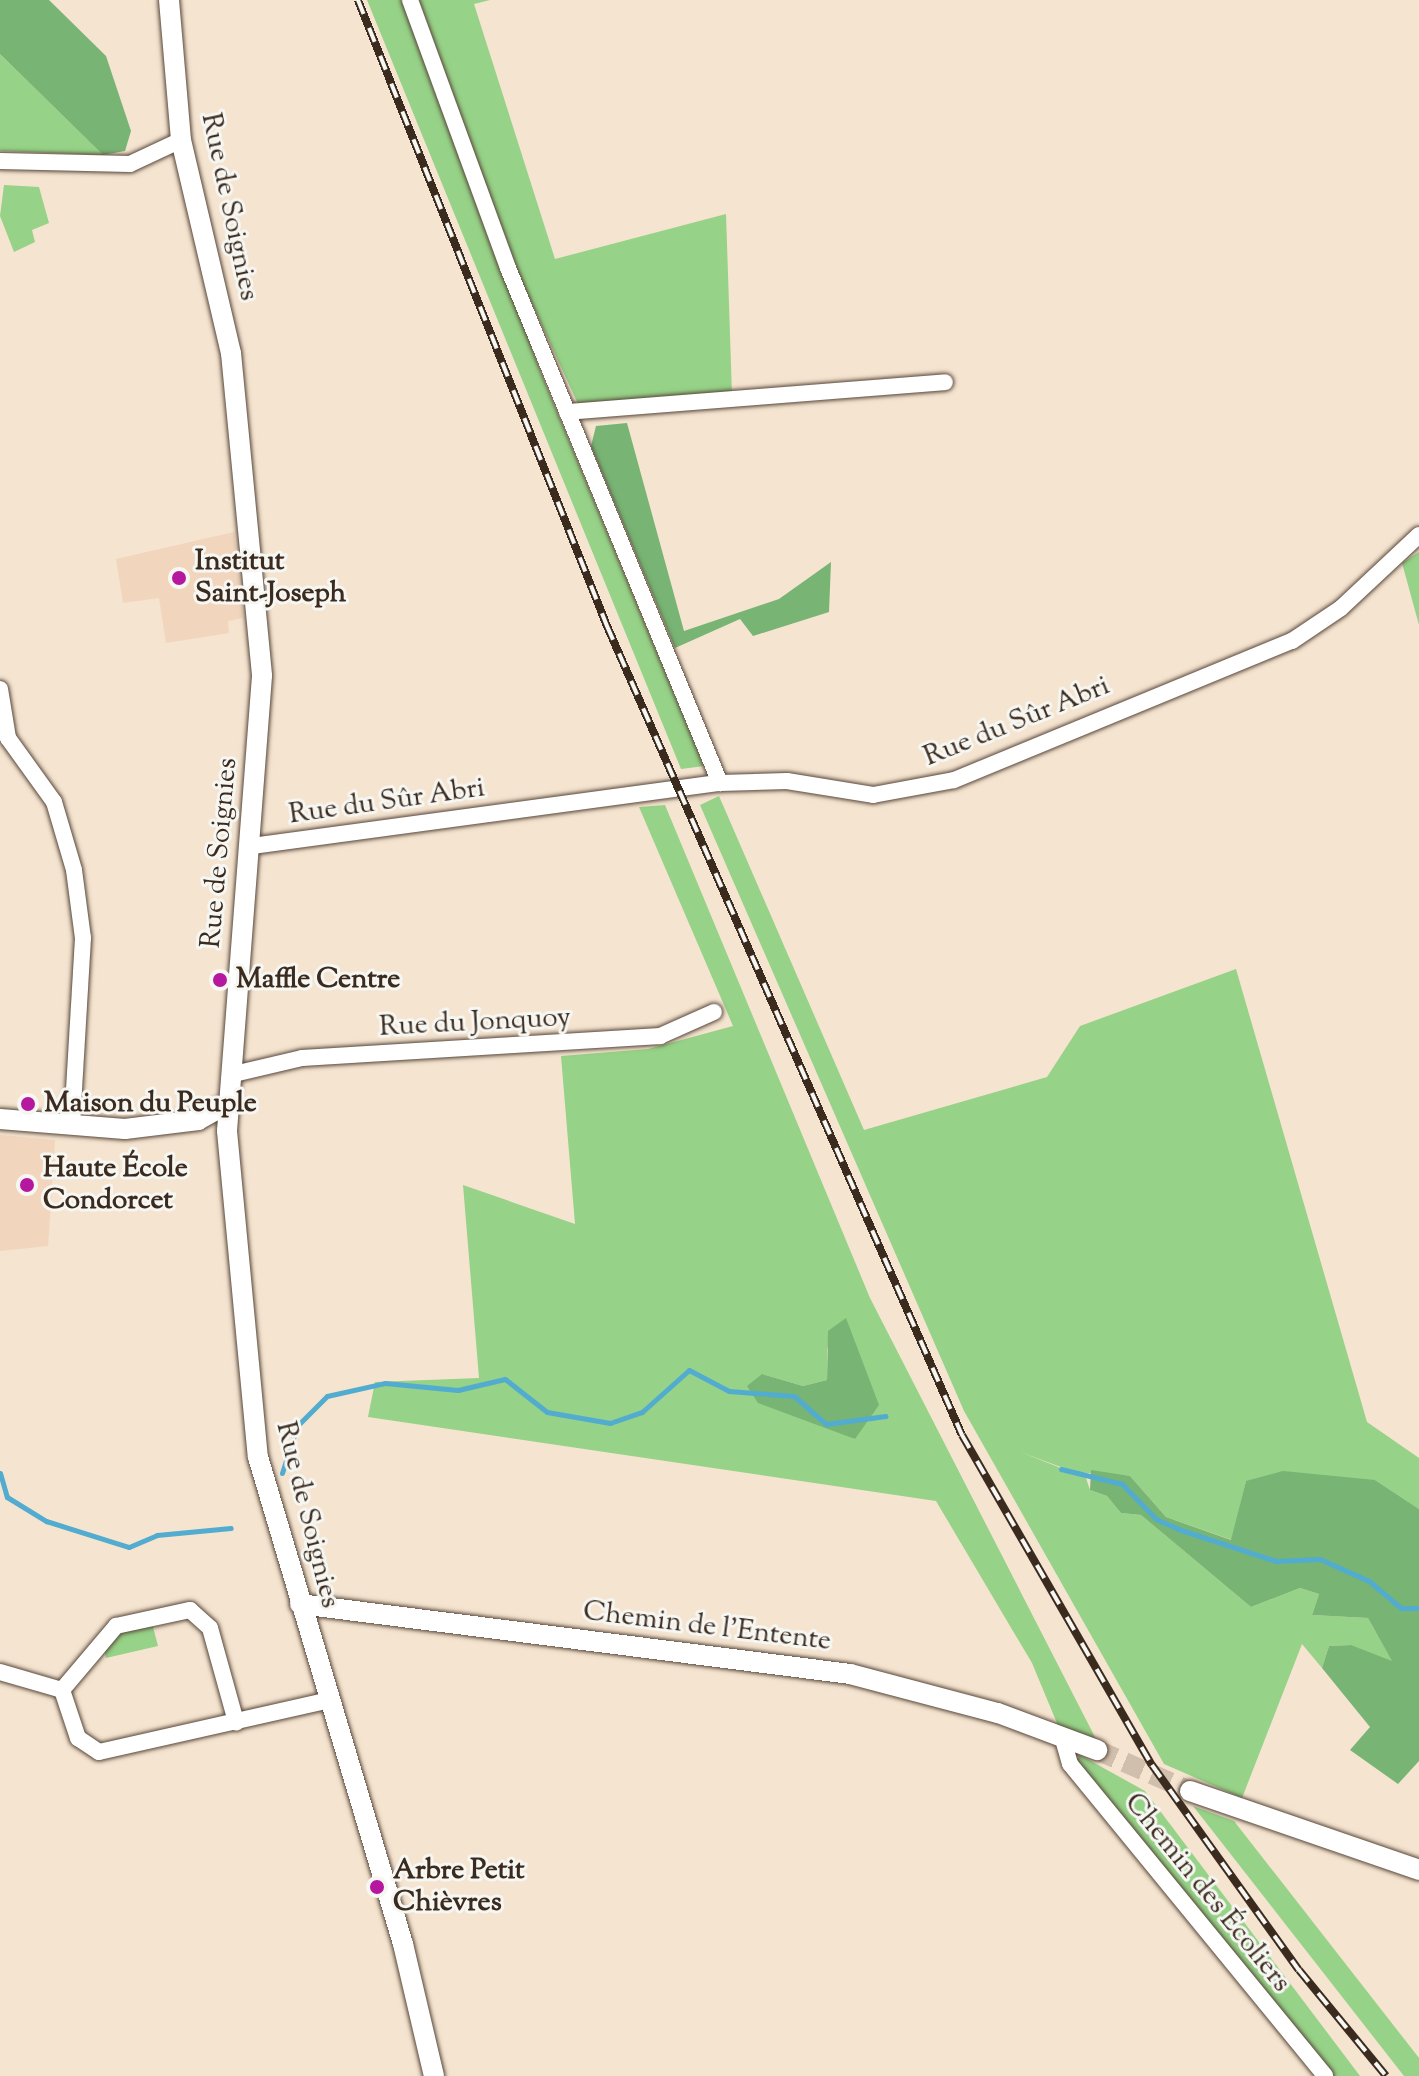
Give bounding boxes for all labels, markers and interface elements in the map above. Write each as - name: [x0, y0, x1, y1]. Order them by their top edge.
- street label: Rue de Soignies: [193, 110, 265, 304]
- place label: Institut Saint-Joseph: [195, 545, 346, 611]
- marker: Institut Saint-Joseph: [170, 569, 188, 587]
- street label: Rue du Sûr Abri: [919, 669, 1115, 775]
- street label: Rue de Soignies: [195, 756, 245, 950]
- street label: Rue du Sûr Abri: [287, 772, 487, 832]
- place label: Maffle Centre: [236, 963, 400, 997]
- marker: Maffle Centre: [211, 971, 229, 989]
- street label: Rue du Jonquoy: [378, 1001, 572, 1045]
- place label: Maison du Peuple: [44, 1087, 257, 1121]
- marker: Maison du Peuple: [19, 1095, 37, 1113]
- place label: Haute École Condorcet: [43, 1152, 188, 1218]
- marker: Haute École Condorcet: [18, 1176, 36, 1194]
- street label: Rue de Soignies: [268, 1418, 346, 1612]
- street label: Chemin de l'Entente: [581, 1595, 833, 1659]
- street label: Chemin des Écoliers: [1117, 1787, 1297, 1999]
- place label: Arbre Petit Chièvres: [393, 1854, 525, 1920]
- marker: Arbre Petit Chièvres: [368, 1878, 386, 1896]

